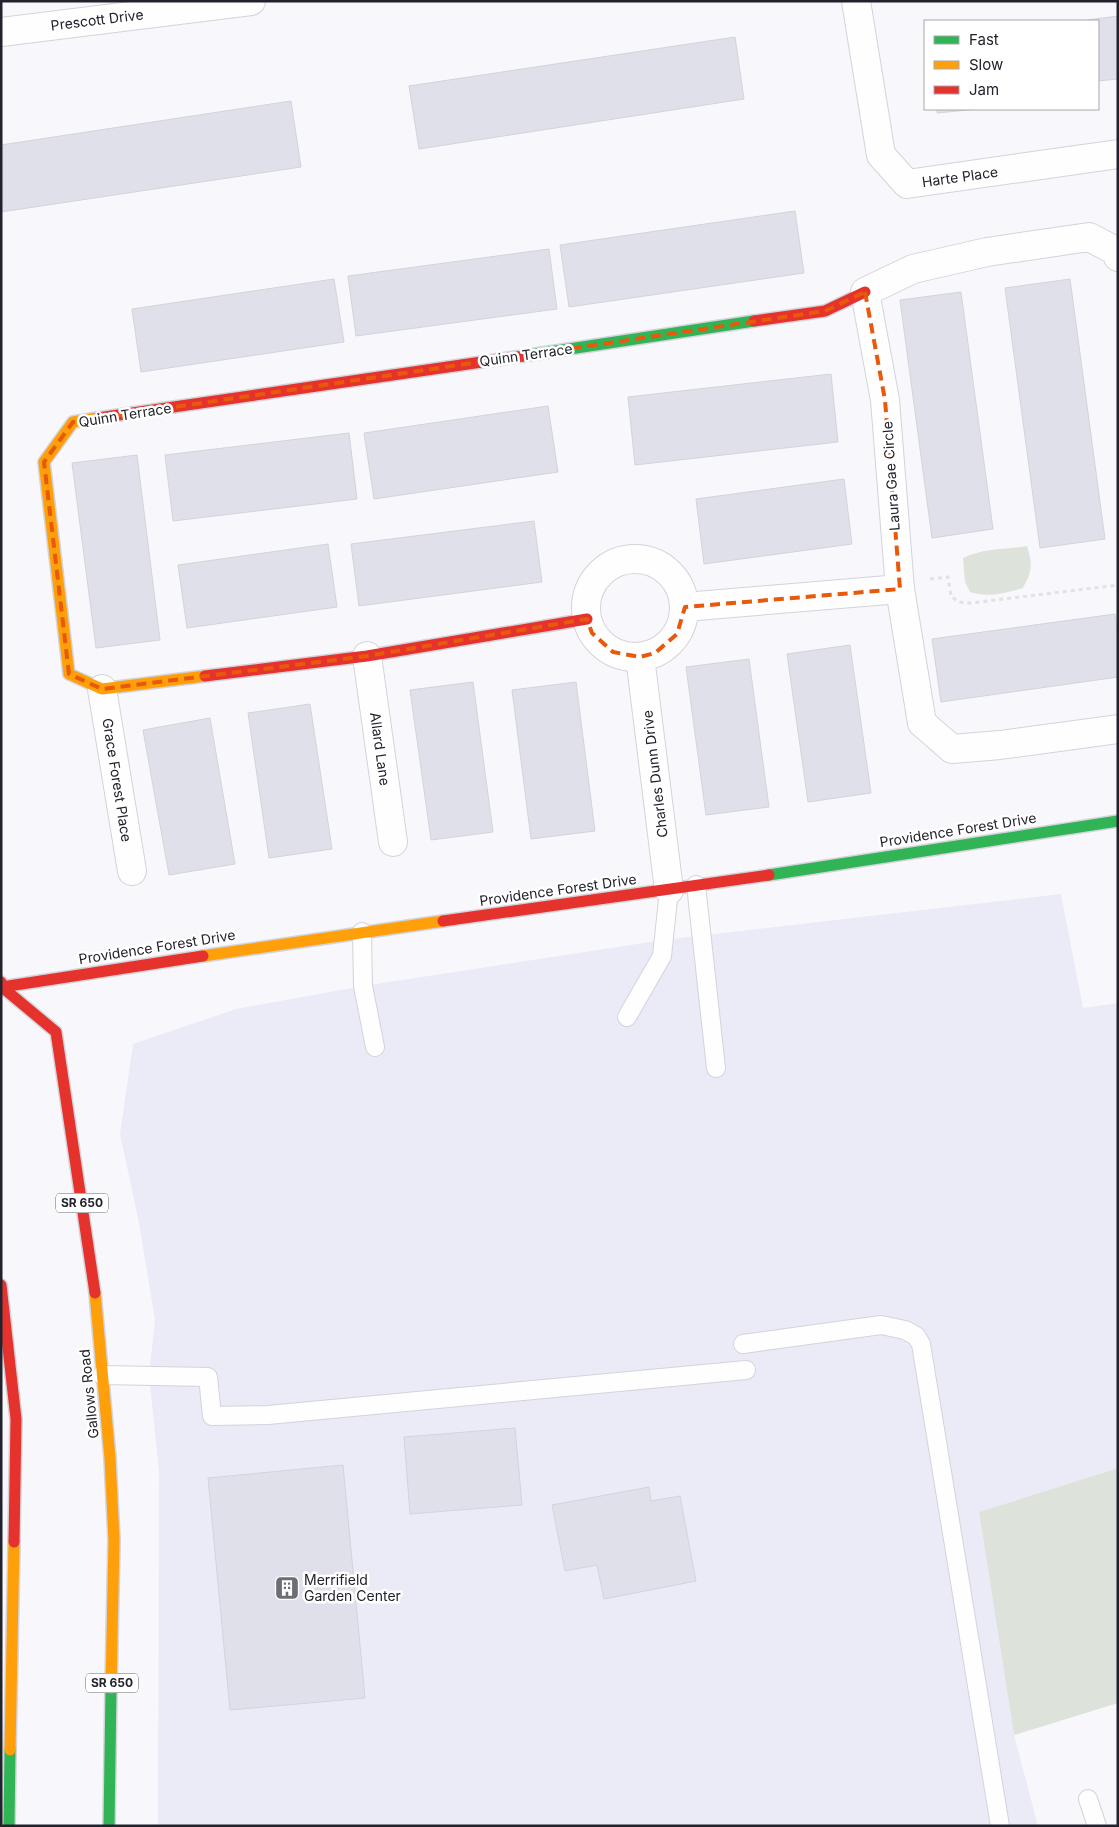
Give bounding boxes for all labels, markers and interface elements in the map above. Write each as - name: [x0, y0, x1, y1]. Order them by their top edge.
- street label: Prescott Drive: [50, 5, 144, 34]
- legend: [924, 20, 1099, 110]
- text: Fast: [969, 30, 999, 49]
- text: Slow: [969, 55, 1003, 74]
- text: Jam: [969, 80, 999, 99]
- street label: Harte Place: [921, 163, 999, 190]
- street label: Quinn Terrace: [478, 340, 574, 369]
- street label: Quinn Terrace: [77, 399, 173, 430]
- street label: Laura Gae Circle: [878, 421, 903, 531]
- street label: Charles Dunn Drive: [638, 709, 671, 839]
- street label: Allard Lane: [367, 711, 394, 787]
- street label: Grace Forest Place: [99, 717, 136, 843]
- street label: Providence Forest Drive: [878, 809, 1037, 850]
- street label: Providence Forest Drive: [478, 870, 638, 909]
- street label: Providence Forest Drive: [77, 926, 236, 967]
- road number: SR 650: [56, 1194, 108, 1212]
- street label: Gallows Road: [75, 1349, 102, 1440]
- place label: Merrifield Garden Center: [304, 1571, 401, 1604]
- building icon: Merrifield Garden Center: [274, 1575, 300, 1601]
- road number: SR 650: [86, 1674, 138, 1692]

